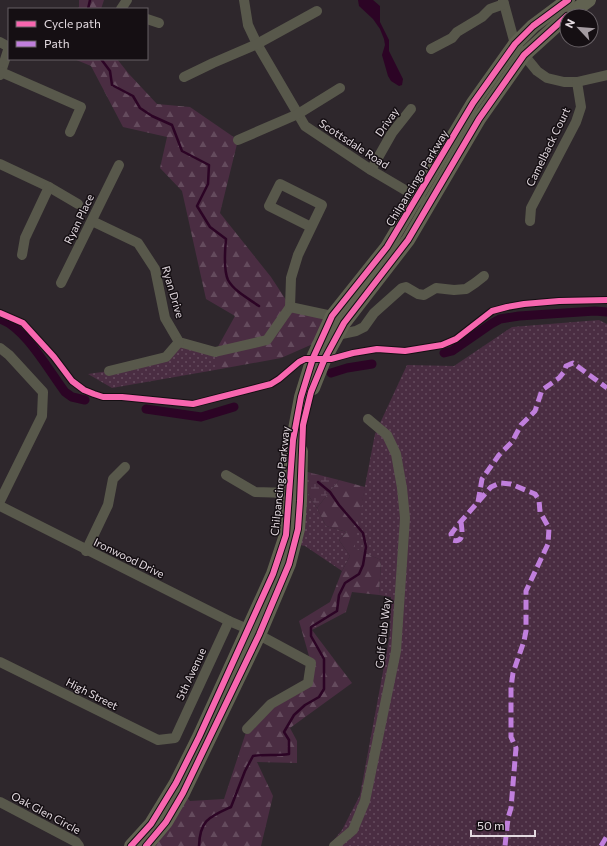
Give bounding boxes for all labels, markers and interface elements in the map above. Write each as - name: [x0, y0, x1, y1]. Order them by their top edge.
- legend: [8, 8, 148, 60]
- north arrow: [559, 8, 599, 48]
- text: Cycle path: [44, 16, 101, 30]
- text: N: [562, 17, 577, 30]
- text: Path: [44, 36, 70, 50]
- street label: Drivay: [372, 105, 401, 139]
- street label: Camelback Court: [523, 105, 573, 188]
- street label: Scottsdale Road: [317, 116, 392, 171]
- street label: Chilpancingo Parkway: [383, 127, 451, 228]
- street label: Ryan Place: [61, 192, 96, 246]
- street label: Ryan Drive: [160, 264, 187, 320]
- street label: Chilpancingo Parkway: [267, 425, 292, 536]
- street label: Ironwood Drive: [92, 535, 167, 580]
- street label: Golf Club Way: [372, 597, 393, 669]
- street label: 5th Avenue: [173, 646, 208, 702]
- street label: High Street: [64, 675, 121, 712]
- street label: Oak Glen Circle: [9, 789, 83, 836]
- scale bar: [471, 812, 535, 838]
- text: 50 m: [477, 818, 505, 832]

